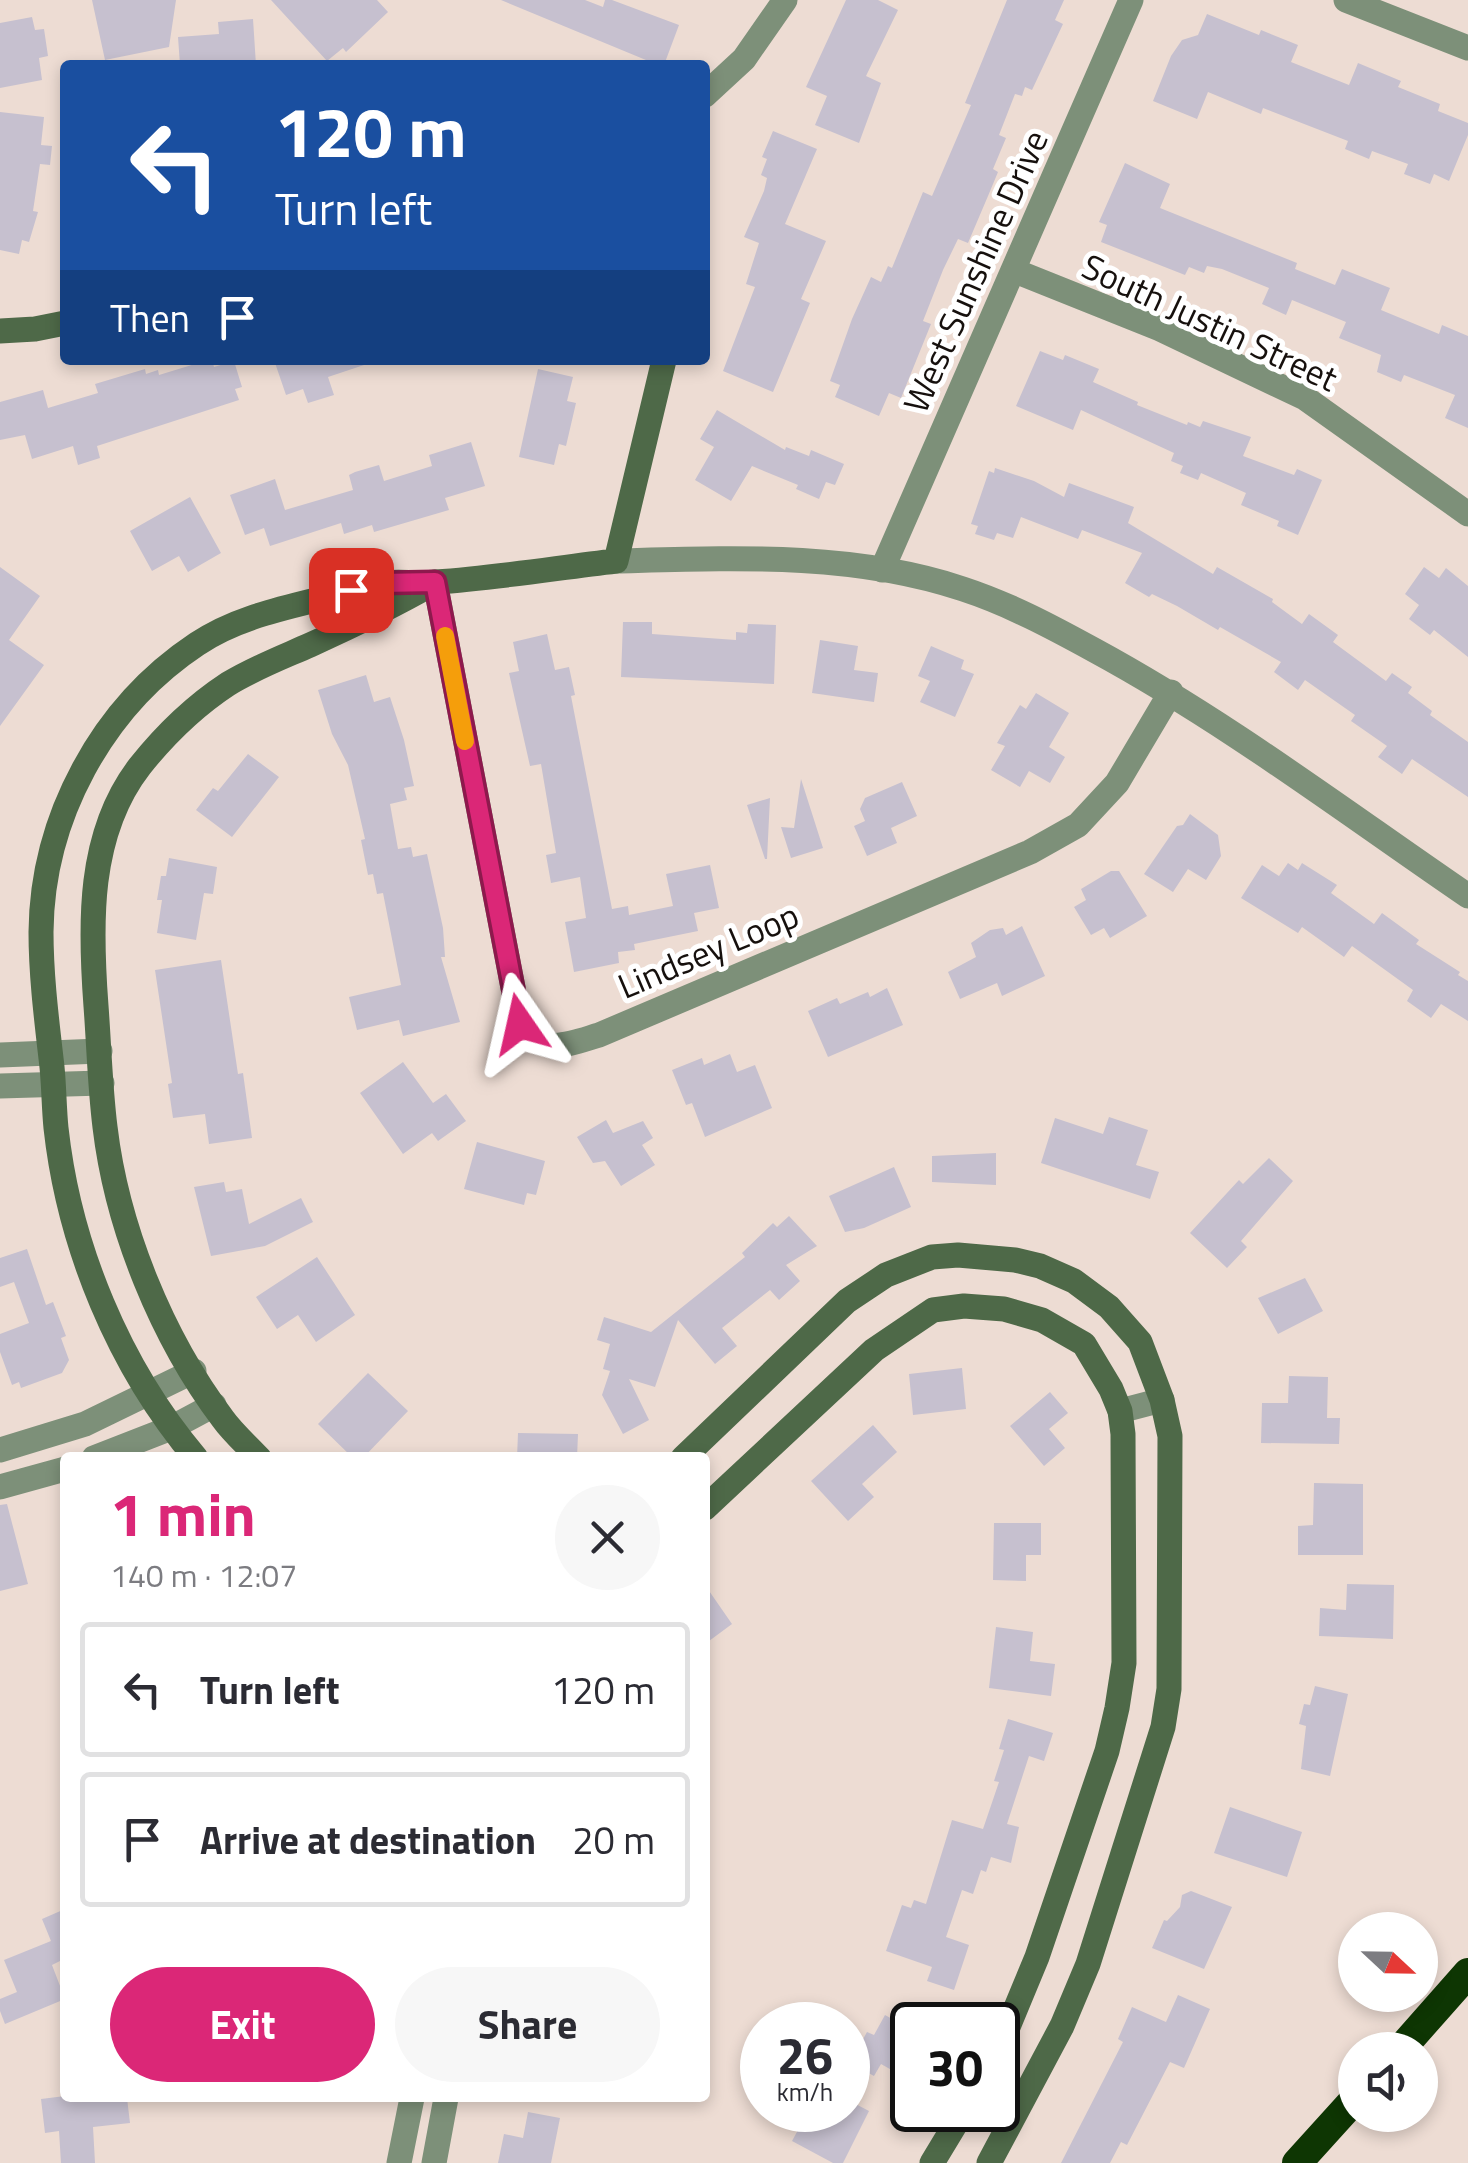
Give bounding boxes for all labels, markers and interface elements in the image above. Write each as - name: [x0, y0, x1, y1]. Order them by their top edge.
- text: 120 m: [275, 78, 467, 184]
- icon: left: [110, 100, 240, 230]
- street label: West Sunshine Drive: [889, 121, 1061, 421]
- text: Turn left: [275, 174, 432, 242]
- street label: South Justin Street: [1073, 239, 1347, 405]
- text: Then: [110, 289, 190, 347]
- icon: arrive: [210, 290, 265, 345]
- pin: [309, 548, 394, 633]
- icon: arrive: [324, 563, 379, 618]
- street label: Lindsey Loop: [609, 888, 807, 1012]
- position arrow: [468, 972, 572, 1076]
- text: 1 min: [110, 1468, 256, 1559]
- button: close: [555, 1485, 660, 1590]
- text: 140 m · 12:07: [110, 1551, 297, 1599]
- text: Turn left: [200, 1661, 340, 1719]
- text: 120 m: [551, 1661, 655, 1719]
- icon: left: [115, 1662, 170, 1717]
- text: Arrive at destination: [200, 1811, 536, 1869]
- text: 20 m: [572, 1811, 655, 1869]
- icon: arrive: [115, 1812, 170, 1867]
- north arrow: [1338, 1912, 1438, 2012]
- map controls: [1338, 1912, 1438, 2132]
- button: Exit: [110, 1967, 375, 2082]
- button: Share: [395, 1967, 660, 2082]
- speed limit sign: 30: [890, 2002, 1020, 2132]
- text: 26: [777, 2017, 833, 2093]
- button: sound: [1338, 2032, 1438, 2132]
- text: km/h: [777, 2073, 833, 2111]

